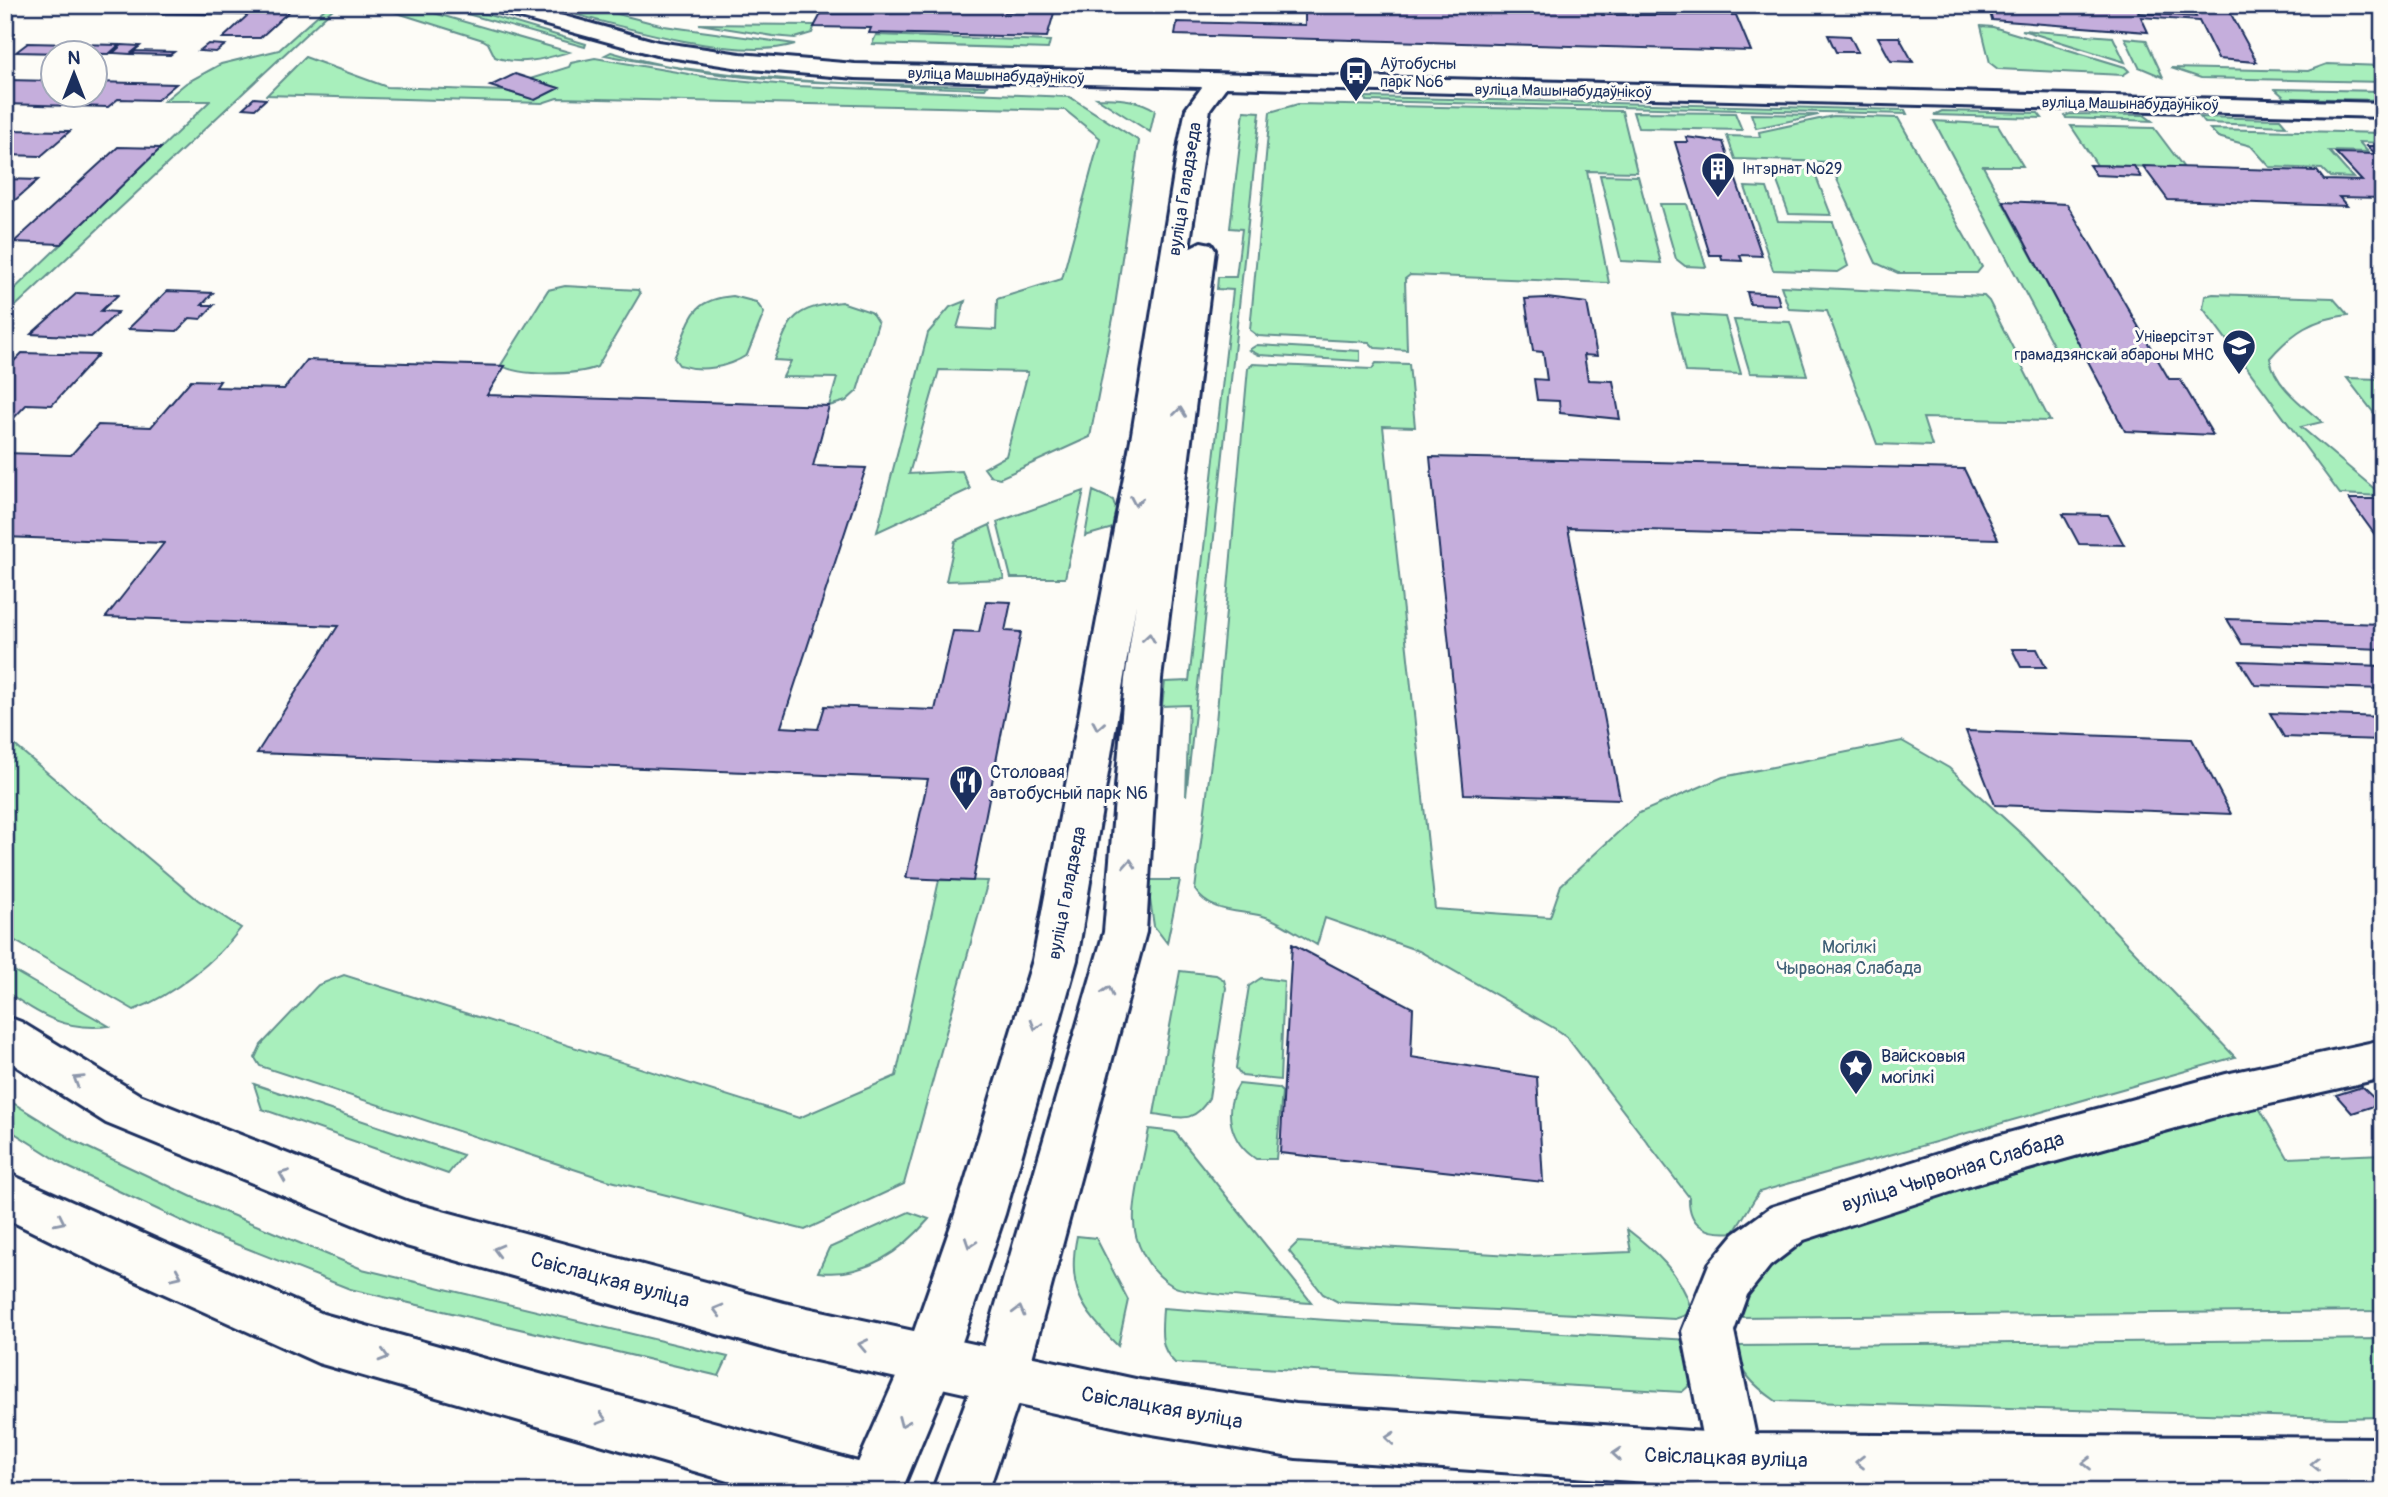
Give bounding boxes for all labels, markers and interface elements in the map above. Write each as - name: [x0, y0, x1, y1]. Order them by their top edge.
- north arrow: [38, 38, 108, 108]
- text: N: [68, 46, 81, 70]
- bus stop icon: Аўтобусны парк №6: [1337, 54, 1375, 103]
- place label: Аўтобусны парк №6: [1380, 54, 1456, 92]
- street label: вуліца Машынабудаўнікоў: [907, 63, 1085, 89]
- street label: вуліца Машынабудаўнікоў: [1474, 79, 1652, 103]
- street label: вуліца Машынабудаўнікоў: [2041, 92, 2219, 116]
- street label: вуліца Галадзеда: [1163, 120, 1207, 258]
- building icon: Інтэрнат №29: [1699, 150, 1737, 199]
- place label: Інтэрнат №29: [1742, 159, 1842, 179]
- place label: Універсітэт грамадзянскай абароны МНС: [2015, 327, 2214, 365]
- school or university icon: Універсітэт грамадзянскай абароны МНС: [2220, 327, 2258, 376]
- one-way arrow: [1173, 406, 1188, 418]
- one-way arrow: [1129, 495, 1144, 507]
- one-way arrow: [1142, 632, 1157, 644]
- one-way arrow: [1091, 719, 1106, 731]
- place label: Столовая автобусный парк N6: [990, 761, 1148, 805]
- restaurant icon: Столовая автобусный парк N6: [947, 763, 985, 812]
- street label: вуліца Галадзеда: [1043, 824, 1091, 962]
- one-way arrow: [1122, 858, 1137, 869]
- park label: Могілкі Чырвоная Слабада: [1776, 936, 1922, 980]
- one-way arrow: [1100, 986, 1115, 998]
- one-way arrow: [1029, 1019, 1044, 1031]
- place label: Вайсковыя могілкі: [1881, 1045, 1965, 1089]
- place icon: Вайсковыя могілкі: [1837, 1047, 1875, 1096]
- one-way arrow: [72, 1076, 85, 1089]
- street label: вуліца Чырвоная Слабада: [1839, 1125, 2067, 1219]
- one-way arrow: [279, 1169, 291, 1183]
- one-way arrow: [53, 1212, 65, 1226]
- one-way arrow: [964, 1237, 978, 1249]
- one-way arrow: [493, 1243, 505, 1258]
- street label: Свіслацкая вуліца: [527, 1246, 693, 1314]
- one-way arrow: [170, 1267, 182, 1281]
- one-way arrow: [712, 1304, 724, 1318]
- one-way arrow: [1010, 1305, 1025, 1317]
- one-way arrow: [857, 1339, 869, 1354]
- one-way arrow: [377, 1348, 389, 1363]
- street label: Свіслацкая вуліца: [1079, 1380, 1245, 1436]
- one-way arrow: [596, 1411, 608, 1425]
- one-way arrow: [897, 1415, 911, 1428]
- one-way arrow: [1384, 1431, 1395, 1446]
- street label: Свіслацкая вуліца: [1644, 1442, 1808, 1474]
- one-way arrow: [1611, 1447, 1622, 1462]
- one-way arrow: [1854, 1454, 1864, 1470]
- one-way arrow: [2081, 1455, 2092, 1471]
- one-way arrow: [2309, 1456, 2319, 1472]

